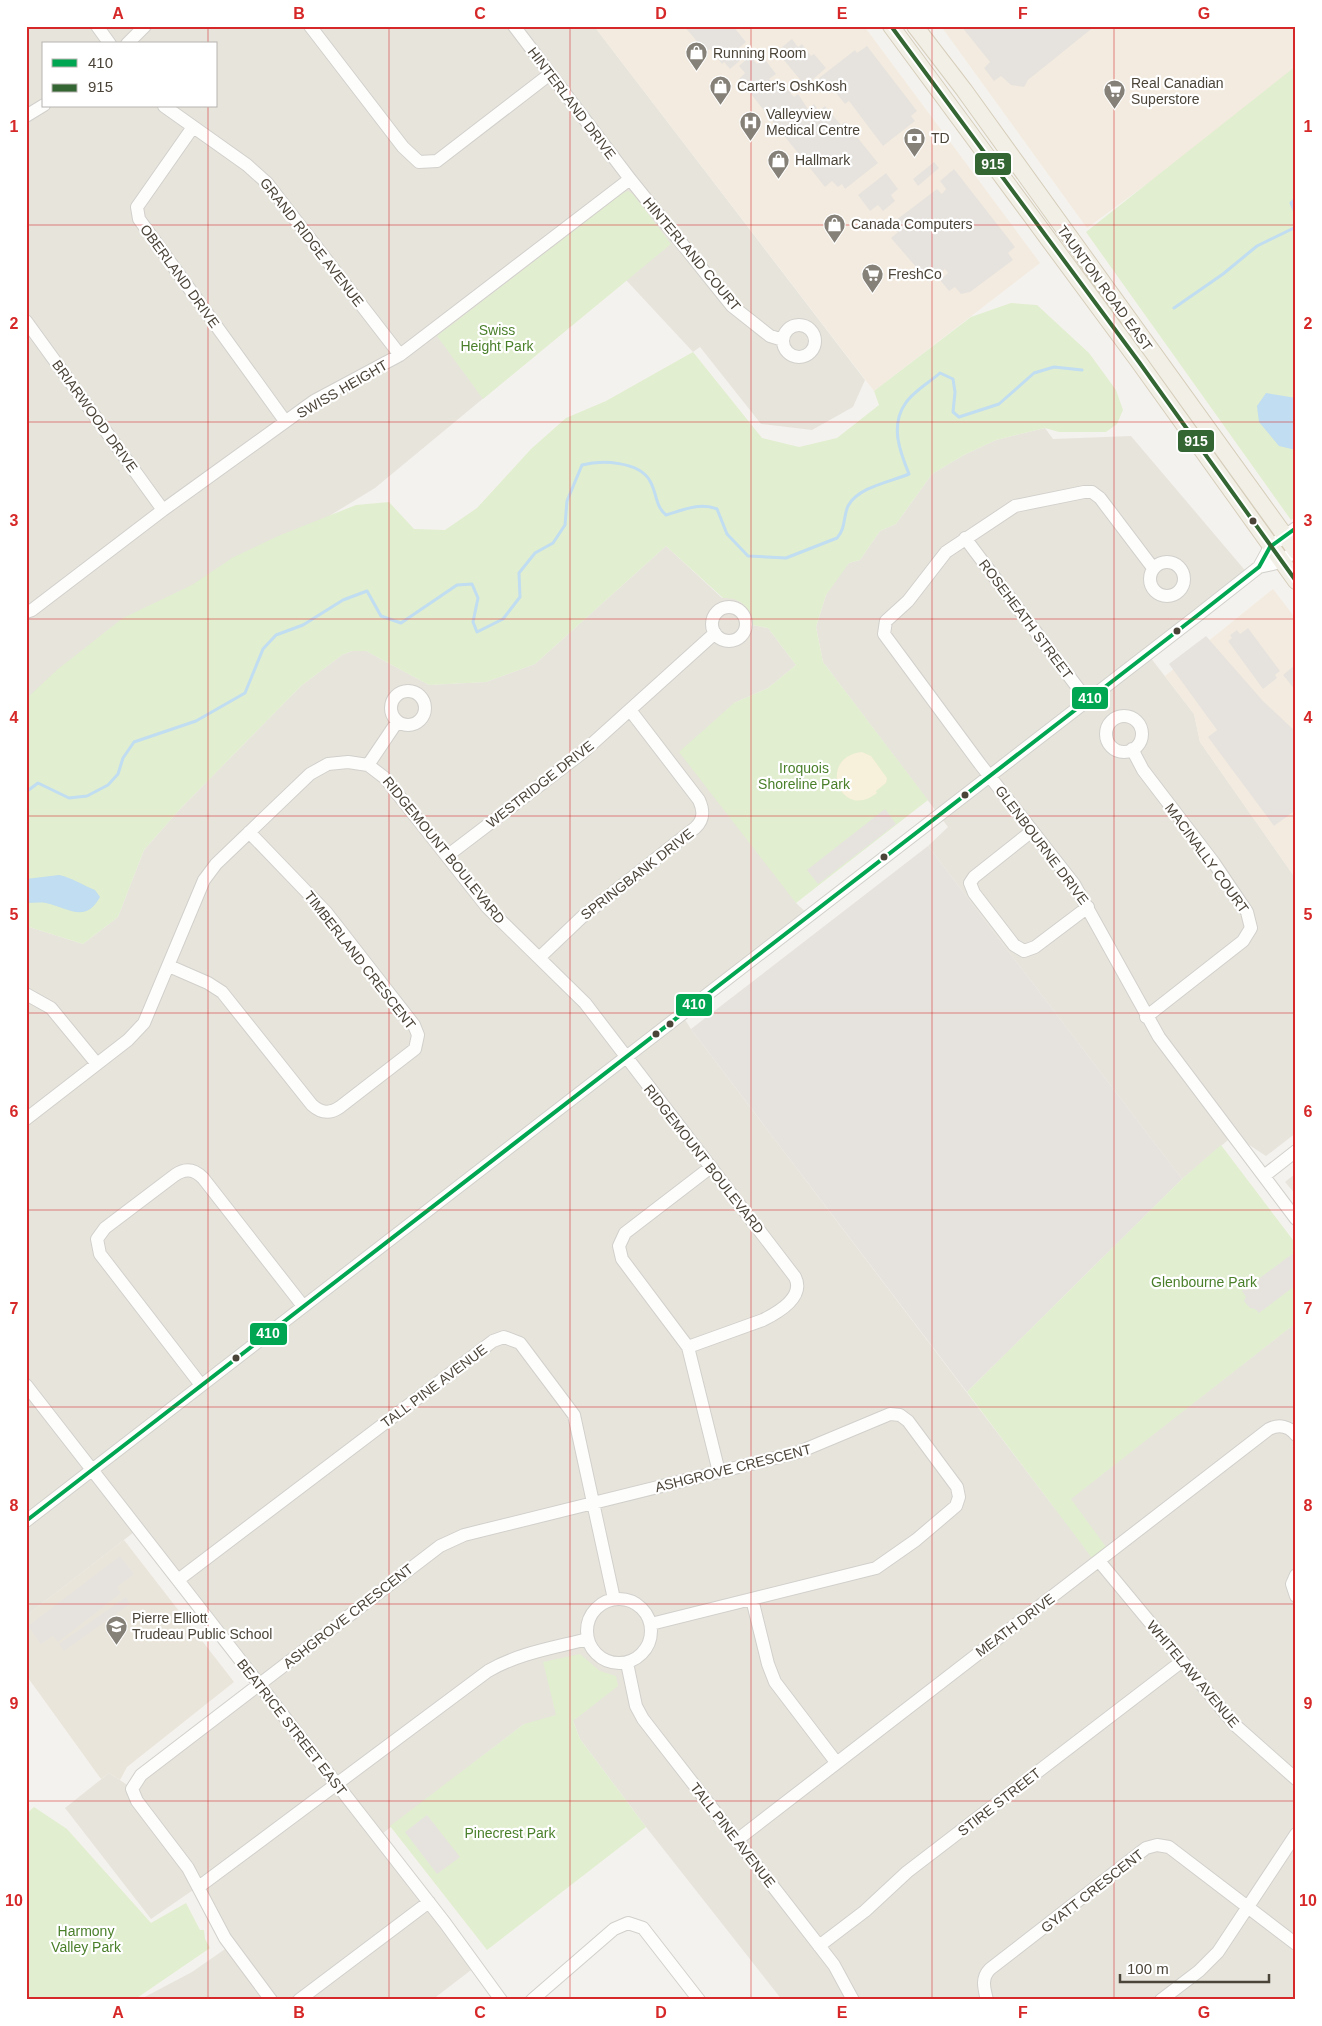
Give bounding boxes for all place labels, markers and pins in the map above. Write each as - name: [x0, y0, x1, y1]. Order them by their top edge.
- shop icon: Running Room: [685, 41, 709, 72]
- place label: Running Room: [713, 45, 806, 61]
- shop icon: Carter's OshKosh: [709, 74, 733, 105]
- place label: Real Canadian Superstore: [1131, 75, 1224, 107]
- place label: Carter's OshKosh: [737, 78, 847, 94]
- supermarket icon: Real Canadian Superstore: [1103, 79, 1127, 110]
- place label: Valleyview Medical Centre: [766, 106, 860, 138]
- hospital icon: Valleyview Medical Centre: [738, 110, 762, 141]
- bank icon: TD: [903, 126, 927, 157]
- place label: TD: [931, 130, 950, 146]
- shop icon: Hallmark: [767, 148, 791, 179]
- place label: Hallmark: [795, 152, 851, 168]
- shop icon: Canada Computers: [823, 212, 847, 243]
- place label: Canada Computers: [851, 216, 972, 232]
- supermarket icon: FreshCo: [860, 262, 884, 293]
- place label: FreshCo: [888, 266, 942, 282]
- unlabelled marker: [1248, 516, 1258, 526]
- unlabelled marker: [1172, 626, 1182, 636]
- unlabelled marker: [960, 790, 970, 800]
- unlabelled marker: [879, 852, 889, 862]
- unlabelled marker: [665, 1019, 675, 1029]
- unlabelled marker: [651, 1029, 661, 1039]
- unlabelled marker: [231, 1353, 241, 1363]
- place label: Pierre Elliott Trudeau Public School: [132, 1610, 272, 1642]
- school or university icon: Pierre Elliott Trudeau Public School: [104, 1614, 128, 1645]

